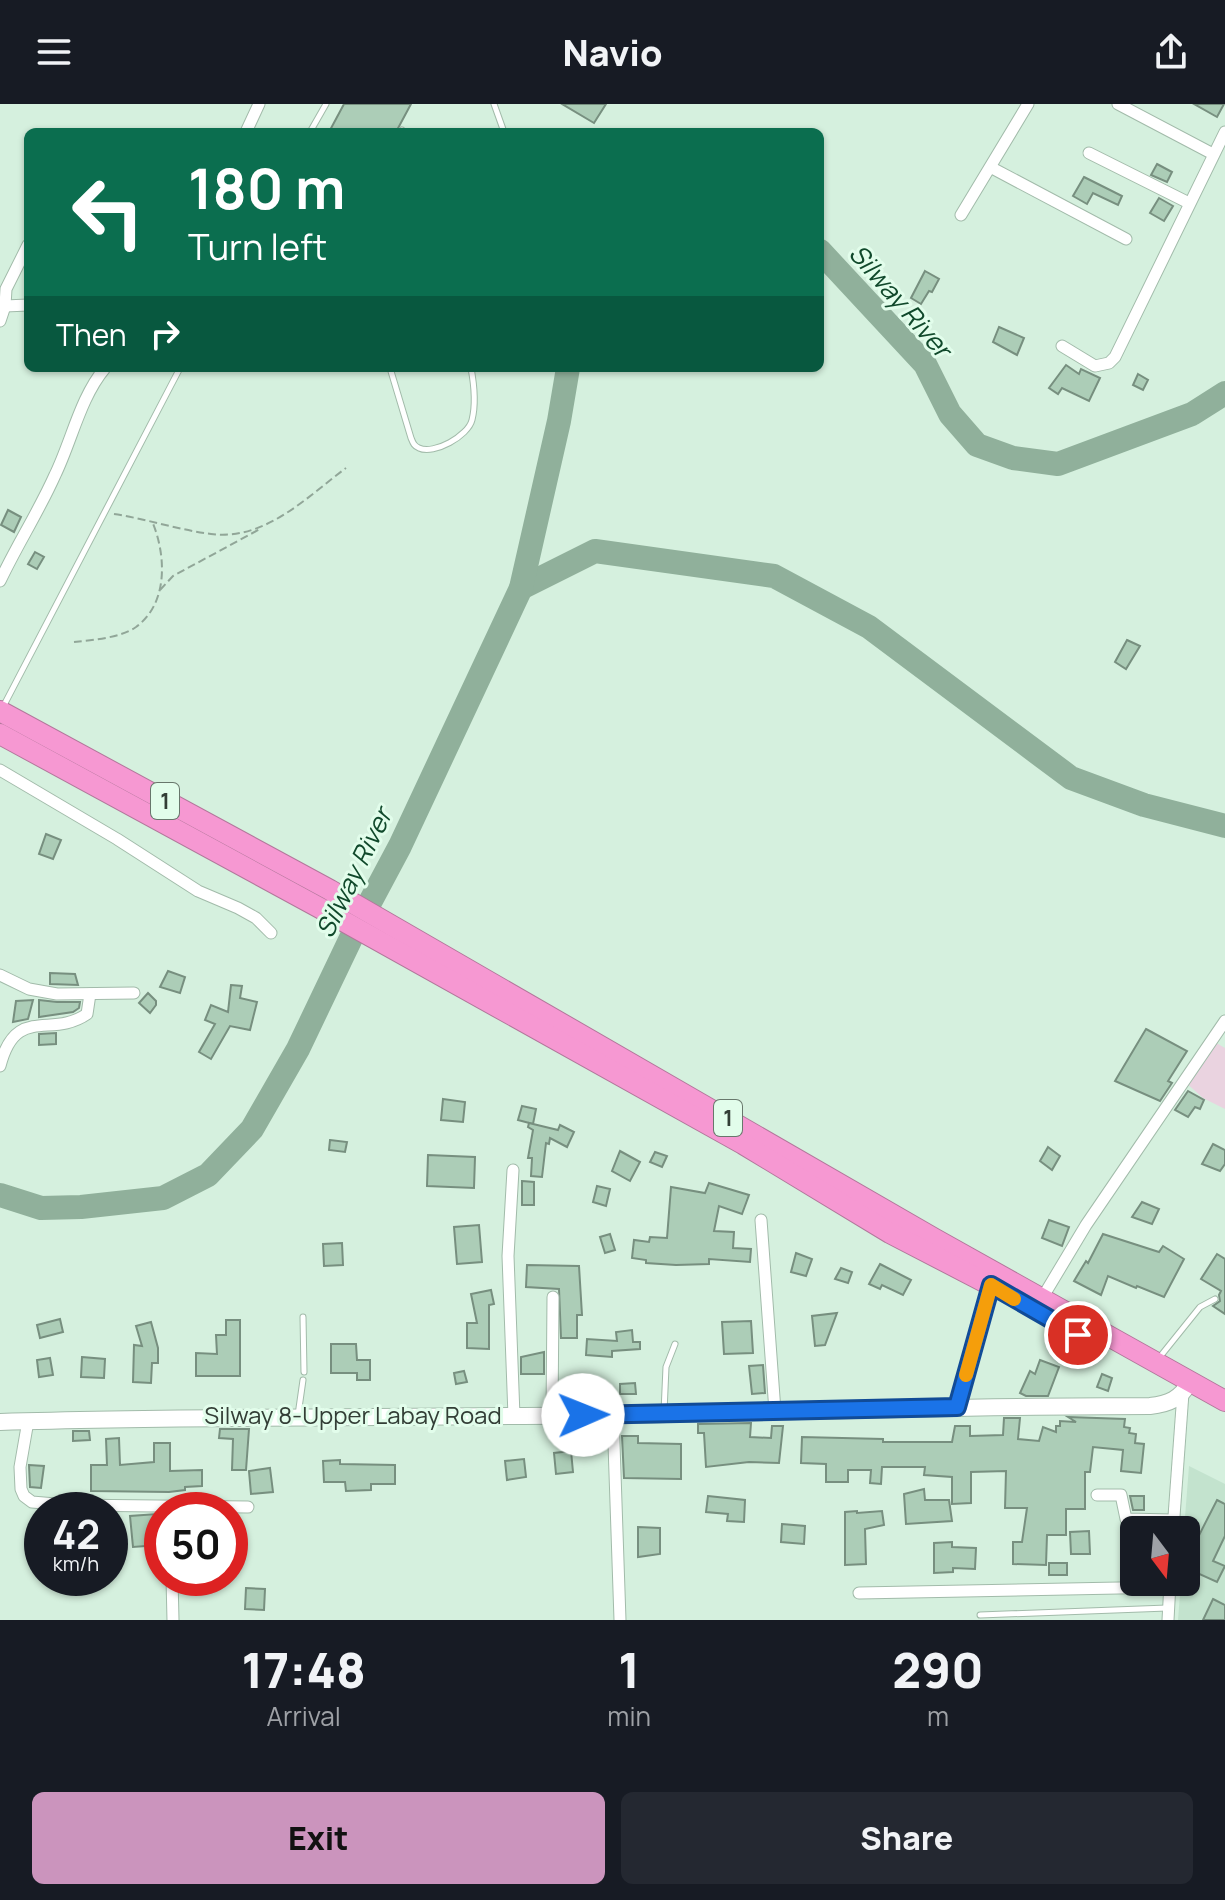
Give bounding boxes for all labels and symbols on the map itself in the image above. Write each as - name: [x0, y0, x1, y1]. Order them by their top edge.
- water label: Silway River: [841, 236, 963, 368]
- road number: 1: [151, 783, 179, 819]
- water label: Silway River: [306, 799, 401, 943]
- road number: 1: [714, 1100, 742, 1136]
- pin: [1044, 1301, 1112, 1369]
- position arrow: [541, 1373, 625, 1457]
- street label: Silway 8-Upper Labay Road: [204, 1398, 502, 1431]
- speed limit sign: 50: [144, 1492, 248, 1596]
- north arrow: [1120, 1516, 1200, 1596]

